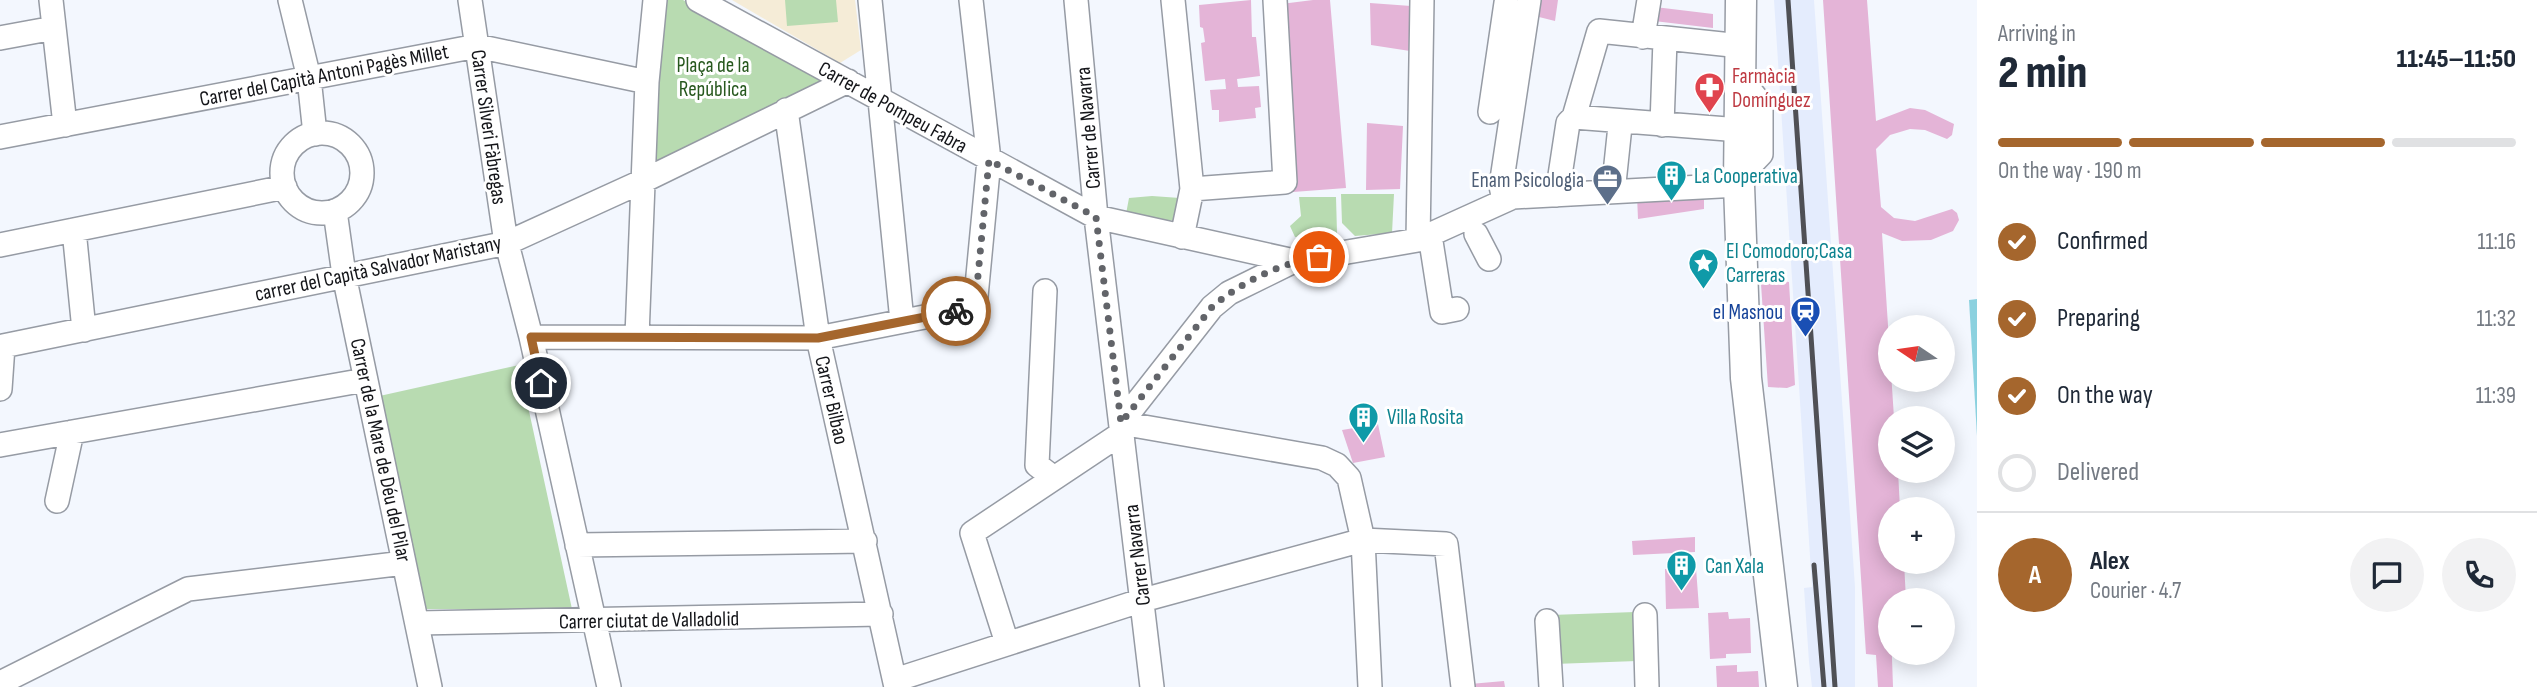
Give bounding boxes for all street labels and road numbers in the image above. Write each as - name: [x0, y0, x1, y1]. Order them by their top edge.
- street label: Carrer del Capità Antoni Pagès Millet: [197, 39, 451, 112]
- street label: Carrer Silveri Fàbregas: [465, 48, 512, 206]
- street label: Carrer de Pompeu Fabra: [814, 56, 972, 159]
- street label: Carrer de Navarra: [1071, 66, 1106, 190]
- street label: carrer del Capità Salvador Maristany: [252, 230, 504, 307]
- street label: Carrer de la Mare de Déu del Pilar: [345, 336, 416, 564]
- street label: Carrer Bilbao: [809, 353, 854, 447]
- street label: Carrer Navarra: [1119, 503, 1156, 607]
- street label: Carrer ciutat de Valladolid: [559, 606, 739, 635]

